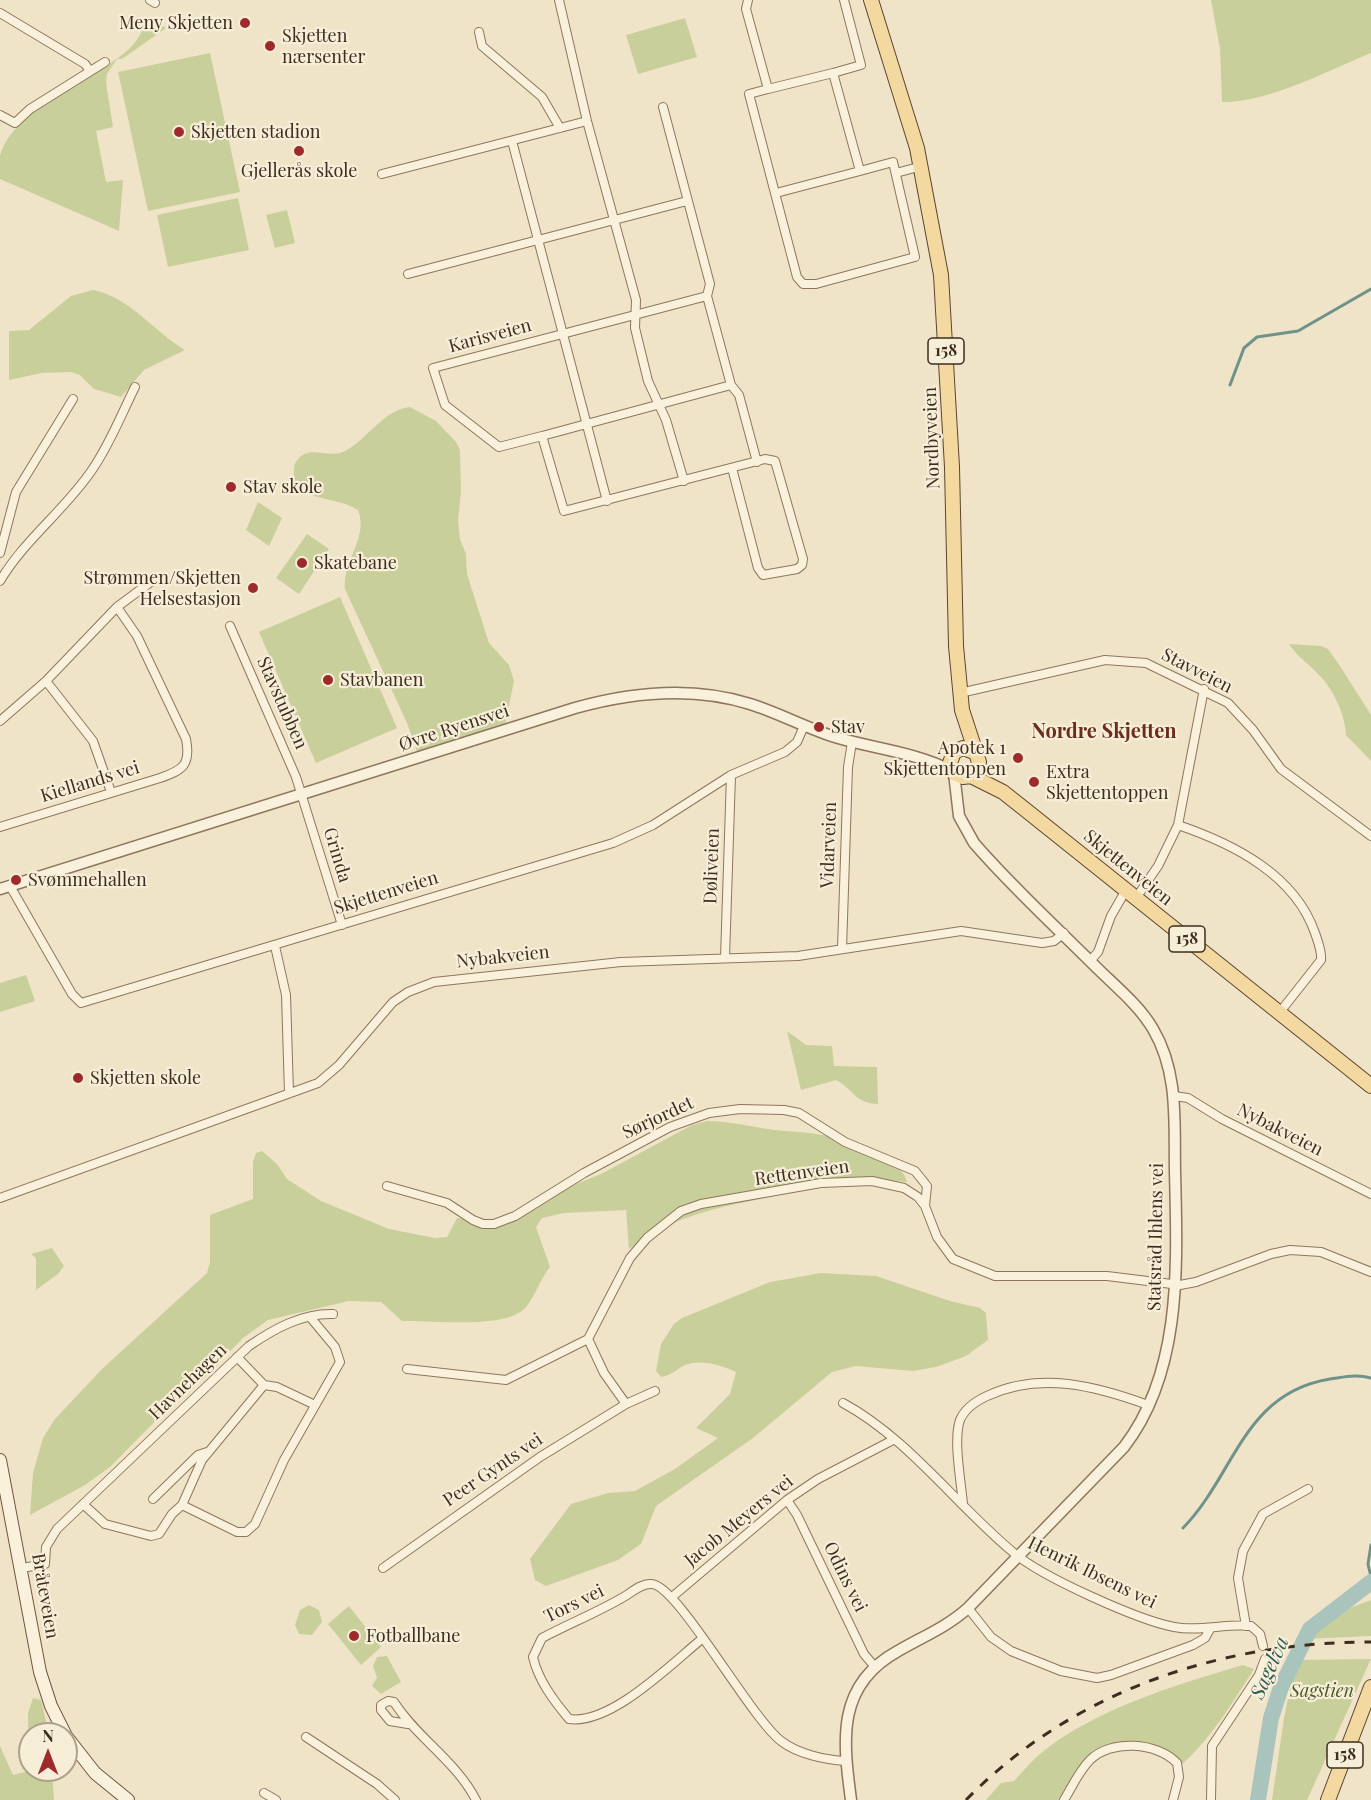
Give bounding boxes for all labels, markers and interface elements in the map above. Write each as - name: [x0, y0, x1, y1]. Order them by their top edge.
- place label: Meny Skjetten: [119, 12, 233, 34]
- marker: Meny Skjetten: [238, 16, 252, 30]
- place label: Skjetten nærsenter: [282, 25, 366, 68]
- marker: Skjetten nærsenter: [263, 39, 277, 53]
- place label: Skjetten stadion: [191, 121, 321, 143]
- marker: Skjetten stadion: [172, 125, 186, 139]
- marker: Gjellerås skole: [292, 144, 306, 158]
- place label: Gjellerås skole: [241, 160, 357, 182]
- street label: Karisveien: [446, 315, 534, 357]
- road number: 158: [928, 338, 964, 364]
- street label: Nordbyveien: [919, 387, 945, 489]
- place label: Stav skole: [243, 476, 322, 498]
- marker: Stav skole: [224, 480, 238, 494]
- place label: Skatebane: [314, 552, 397, 574]
- marker: Skatebane: [295, 556, 309, 570]
- place label: Strømmen/Skjetten Helsestasjon: [83, 567, 241, 610]
- marker: Strømmen/Skjetten Helsestasjon: [246, 581, 260, 595]
- street label: Stavveien: [1158, 644, 1236, 698]
- street label: Stavstubben: [252, 654, 312, 752]
- place label: Stavbanen: [340, 669, 423, 691]
- marker: Stavbanen: [321, 673, 335, 687]
- street label: Øvre Ryensvei: [396, 700, 512, 756]
- place label: Stav: [831, 716, 865, 738]
- marker: Stav: [812, 720, 826, 734]
- district label: Nordre Skjetten: [1031, 720, 1177, 744]
- place label: Apotek 1 Skjettentoppen: [884, 737, 1006, 780]
- marker: Apotek 1 Skjettentoppen: [1011, 751, 1025, 765]
- street label: Kiellands vei: [38, 757, 142, 807]
- place label: Extra Skjettentoppen: [1046, 761, 1168, 804]
- marker: Extra Skjettentoppen: [1027, 775, 1041, 789]
- street label: Vidarveien: [817, 801, 841, 889]
- street label: Grinda: [318, 825, 356, 885]
- street label: Skjettenveien: [1079, 826, 1177, 910]
- street label: Døliveien: [700, 828, 724, 904]
- street label: Skjettenveien: [331, 867, 441, 919]
- place label: Svømmehallen: [28, 869, 147, 891]
- marker: Svømmehallen: [9, 873, 23, 887]
- road number: 158: [1169, 926, 1205, 952]
- street label: Nybakveien: [455, 941, 551, 973]
- place label: Skjetten skole: [90, 1067, 201, 1089]
- marker: Skjetten skole: [71, 1071, 85, 1085]
- street label: Sørjordet: [619, 1092, 697, 1144]
- street label: Nybakveien: [1233, 1099, 1327, 1161]
- street label: Rettenveien: [753, 1156, 851, 1190]
- street label: Statsråd Ihlens vei: [1144, 1163, 1168, 1311]
- street label: Havnehagen: [145, 1340, 231, 1424]
- street label: Peer Gynts vei: [439, 1429, 547, 1511]
- street label: Jacob Meyers vei: [680, 1471, 798, 1571]
- street label: Henrik Ibsens vei: [1024, 1532, 1160, 1614]
- street label: Odins vei: [819, 1538, 871, 1616]
- street label: Bråteveien: [27, 1552, 63, 1640]
- street label: Tors vei: [541, 1580, 607, 1628]
- place label: Fotballbane: [366, 1625, 460, 1647]
- marker: Fotballbane: [347, 1629, 361, 1643]
- water label: Sagelva: [1246, 1633, 1294, 1703]
- park label: Sagstien: [1290, 1680, 1354, 1702]
- north arrow: [18, 1722, 78, 1782]
- text: N: [42, 1725, 54, 1746]
- road number: 158: [1327, 1742, 1363, 1768]

